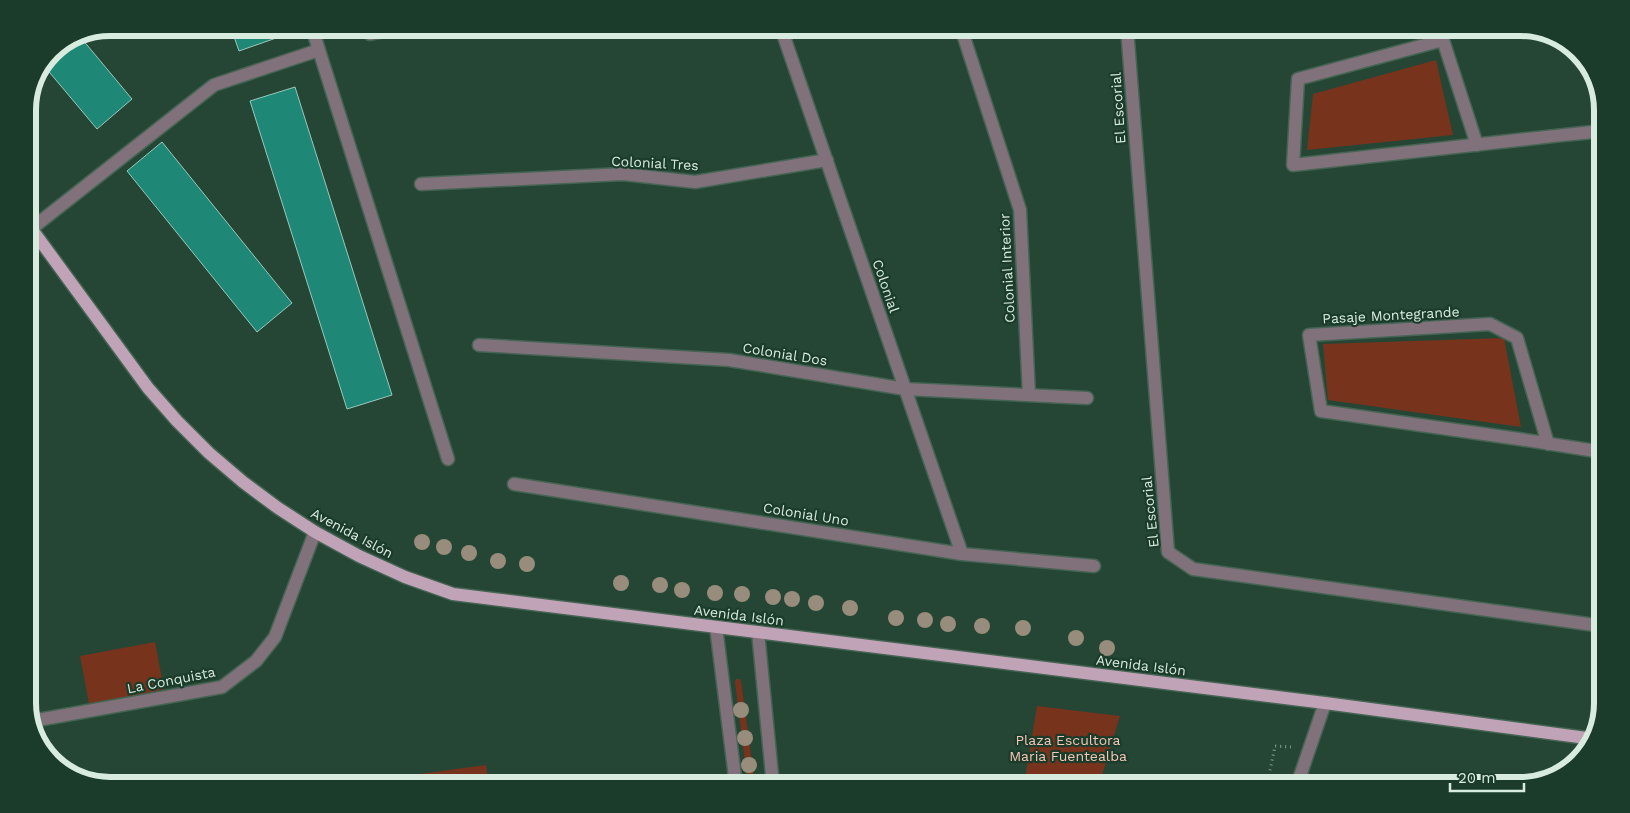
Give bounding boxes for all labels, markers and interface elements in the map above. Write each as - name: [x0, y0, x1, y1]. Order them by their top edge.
- street label: El Escorial: [1107, 71, 1128, 144]
- street label: Colonial Tres: [611, 153, 699, 173]
- street label: Colonial Interior: [996, 213, 1018, 323]
- street label: Colonial: [869, 257, 903, 315]
- street label: Pasaje Montegrande: [1322, 303, 1460, 327]
- street label: Colonial Dos: [742, 339, 828, 369]
- street label: El Escorial: [1138, 475, 1162, 548]
- street label: Colonial Uno: [762, 499, 850, 529]
- street label: Avenida Islón: [308, 505, 396, 561]
- street label: Avenida Islón: [693, 602, 785, 628]
- street label: Avenida Islón: [1095, 652, 1187, 678]
- street label: La Conquista: [125, 664, 217, 696]
- park label: Plaza Escultora Maria Fuentealba: [1009, 732, 1127, 764]
- scale bar: [1450, 760, 1524, 792]
- text: 20 m: [1458, 769, 1496, 787]

